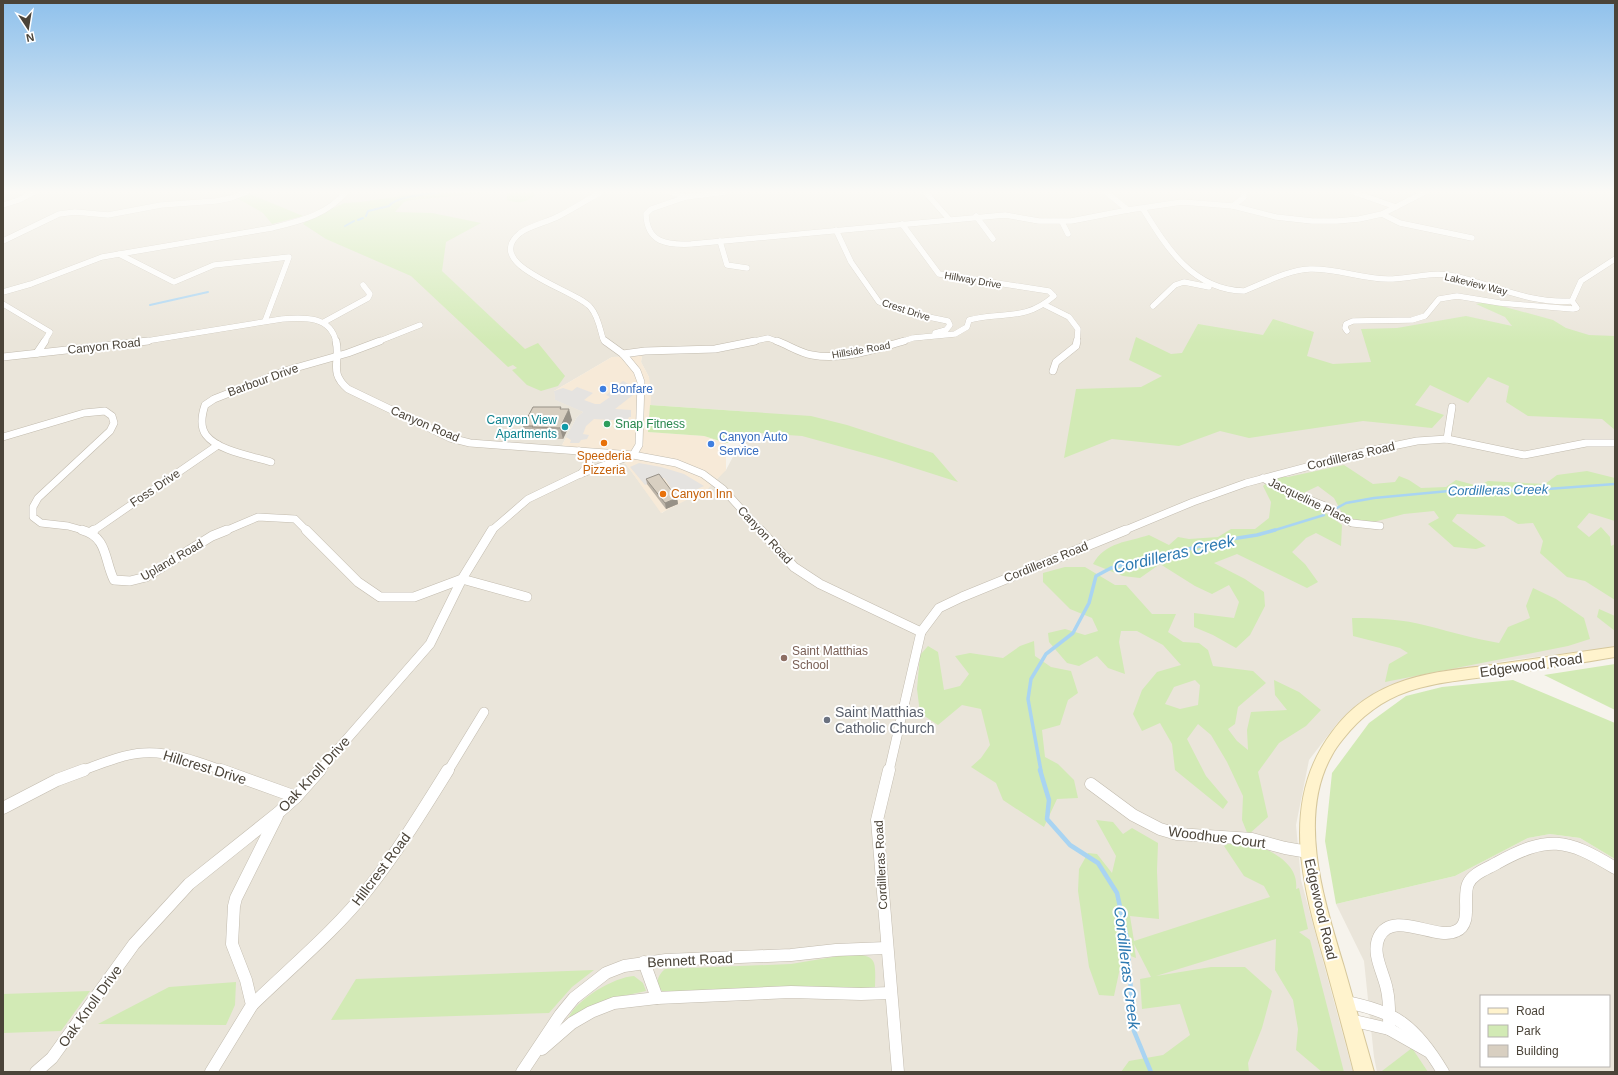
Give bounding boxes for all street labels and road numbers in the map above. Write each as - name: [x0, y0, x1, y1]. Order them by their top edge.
- street label: Hillway Drive: [944, 270, 1003, 291]
- street label: Lakeview Way: [1444, 271, 1508, 297]
- street label: Crest Drive: [881, 297, 932, 323]
- street label: Canyon Road: [67, 335, 141, 357]
- street label: Hillside Road: [831, 339, 891, 361]
- street label: Barbour Drive: [226, 361, 300, 399]
- street label: Canyon Road: [388, 403, 462, 445]
- street label: Cordilleras Road: [1306, 439, 1396, 473]
- street label: Foss Drive: [127, 466, 183, 510]
- street label: Jacqueline Place: [1266, 475, 1354, 527]
- street label: Canyon Road: [735, 503, 795, 567]
- street label: Upland Road: [138, 536, 206, 584]
- street label: Cordilleras Road: [1002, 539, 1090, 585]
- street label: Edgewood Road: [1479, 650, 1583, 680]
- street label: Oak Knoll Drive: [275, 733, 353, 815]
- street label: Hillcrest Drive: [161, 747, 249, 787]
- street label: Cordilleras Road: [872, 820, 890, 910]
- street label: Woodhue Court: [1167, 823, 1267, 851]
- street label: Hillcrest Road: [348, 829, 414, 909]
- street label: Edgewood Road: [1302, 857, 1340, 961]
- street label: Bennett Road: [647, 950, 733, 970]
- street label: Oak Knoll Drive: [55, 962, 125, 1050]

